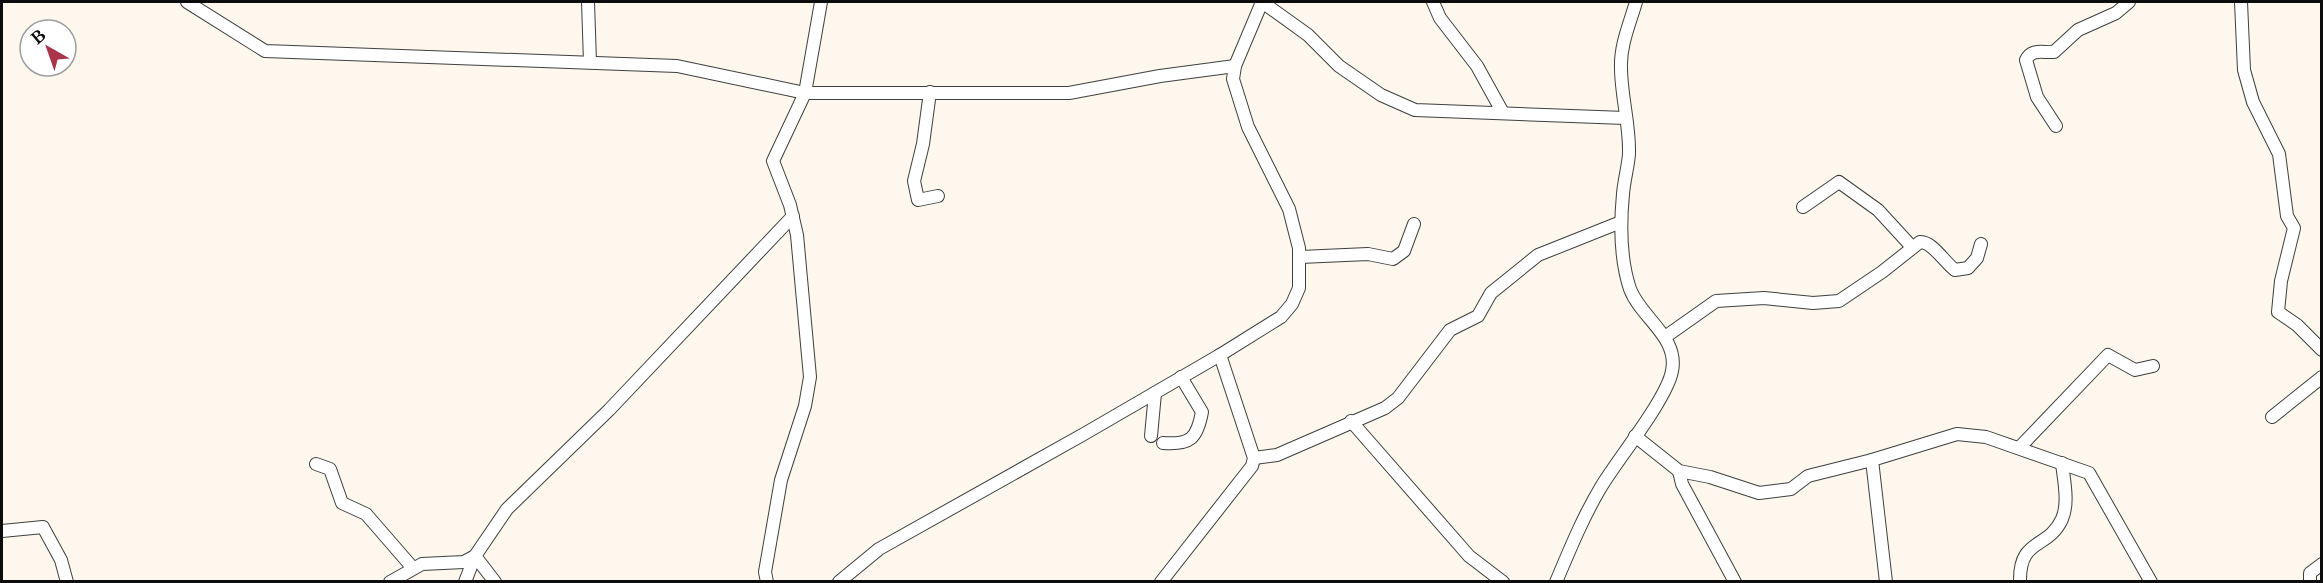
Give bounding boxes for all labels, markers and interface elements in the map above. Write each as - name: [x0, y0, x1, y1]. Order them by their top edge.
- north arrow: [18, 18, 78, 78]
- text: B: [27, 25, 50, 48]

